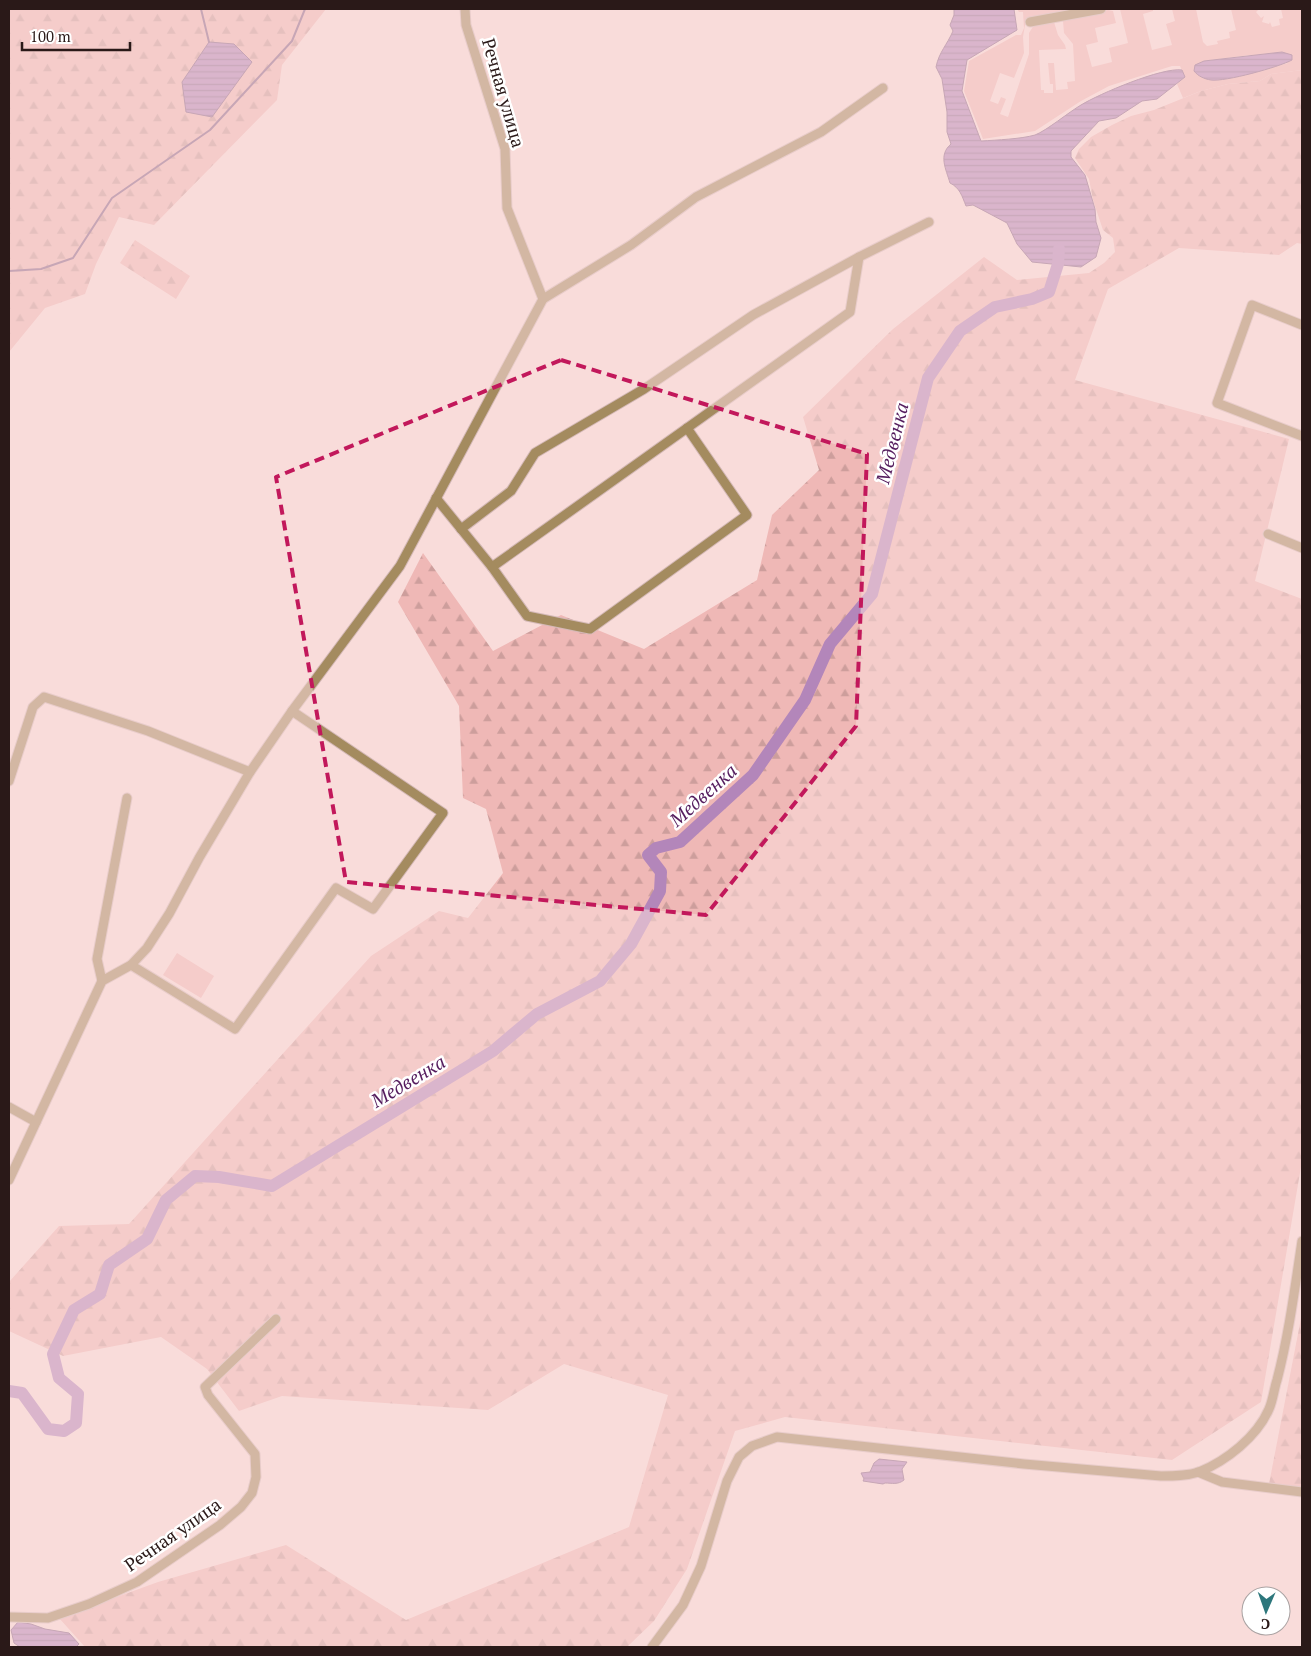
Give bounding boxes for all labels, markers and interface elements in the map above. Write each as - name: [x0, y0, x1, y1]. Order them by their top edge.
- scale bar: [22, 20, 130, 52]
- text: 100 m: [30, 26, 71, 46]
- street label: Речная улица: [477, 35, 531, 150]
- water label: Медвенка: [869, 400, 914, 487]
- water label: Медвенка: [663, 758, 742, 832]
- water label: Медвенка: [365, 1049, 449, 1113]
- street label: Речная улица: [119, 1492, 225, 1576]
- north arrow: [1241, 1586, 1291, 1636]
- text: С: [1261, 1615, 1270, 1634]

